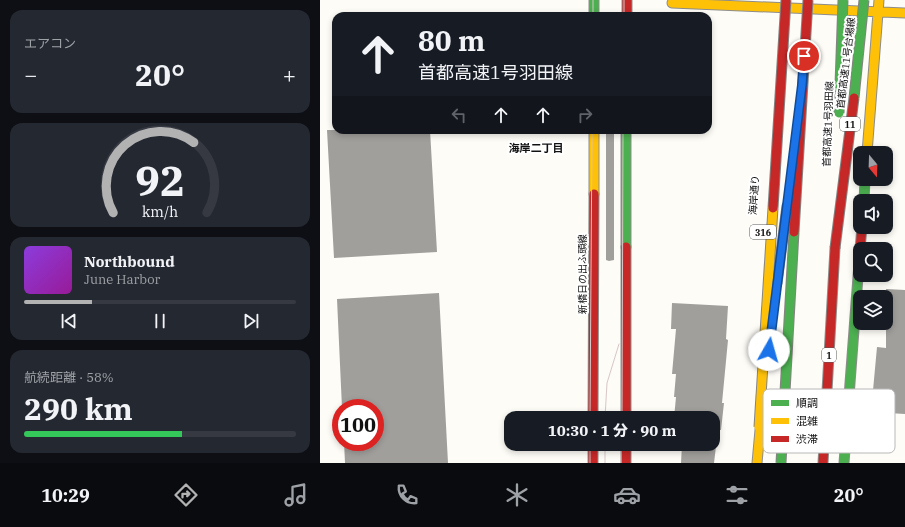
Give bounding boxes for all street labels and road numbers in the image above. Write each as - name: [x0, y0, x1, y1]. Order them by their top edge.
- street label: 首都高速11号台場線: [834, 17, 858, 109]
- street label: 首都高速1号羽田線: [820, 81, 836, 167]
- road number: 11: [840, 117, 860, 131]
- street label: 海岸通り: [746, 175, 762, 215]
- road number: 316: [750, 225, 776, 239]
- street label: 新橋日の出ふ頭線: [576, 234, 589, 314]
- road number: 1: [822, 348, 836, 362]

